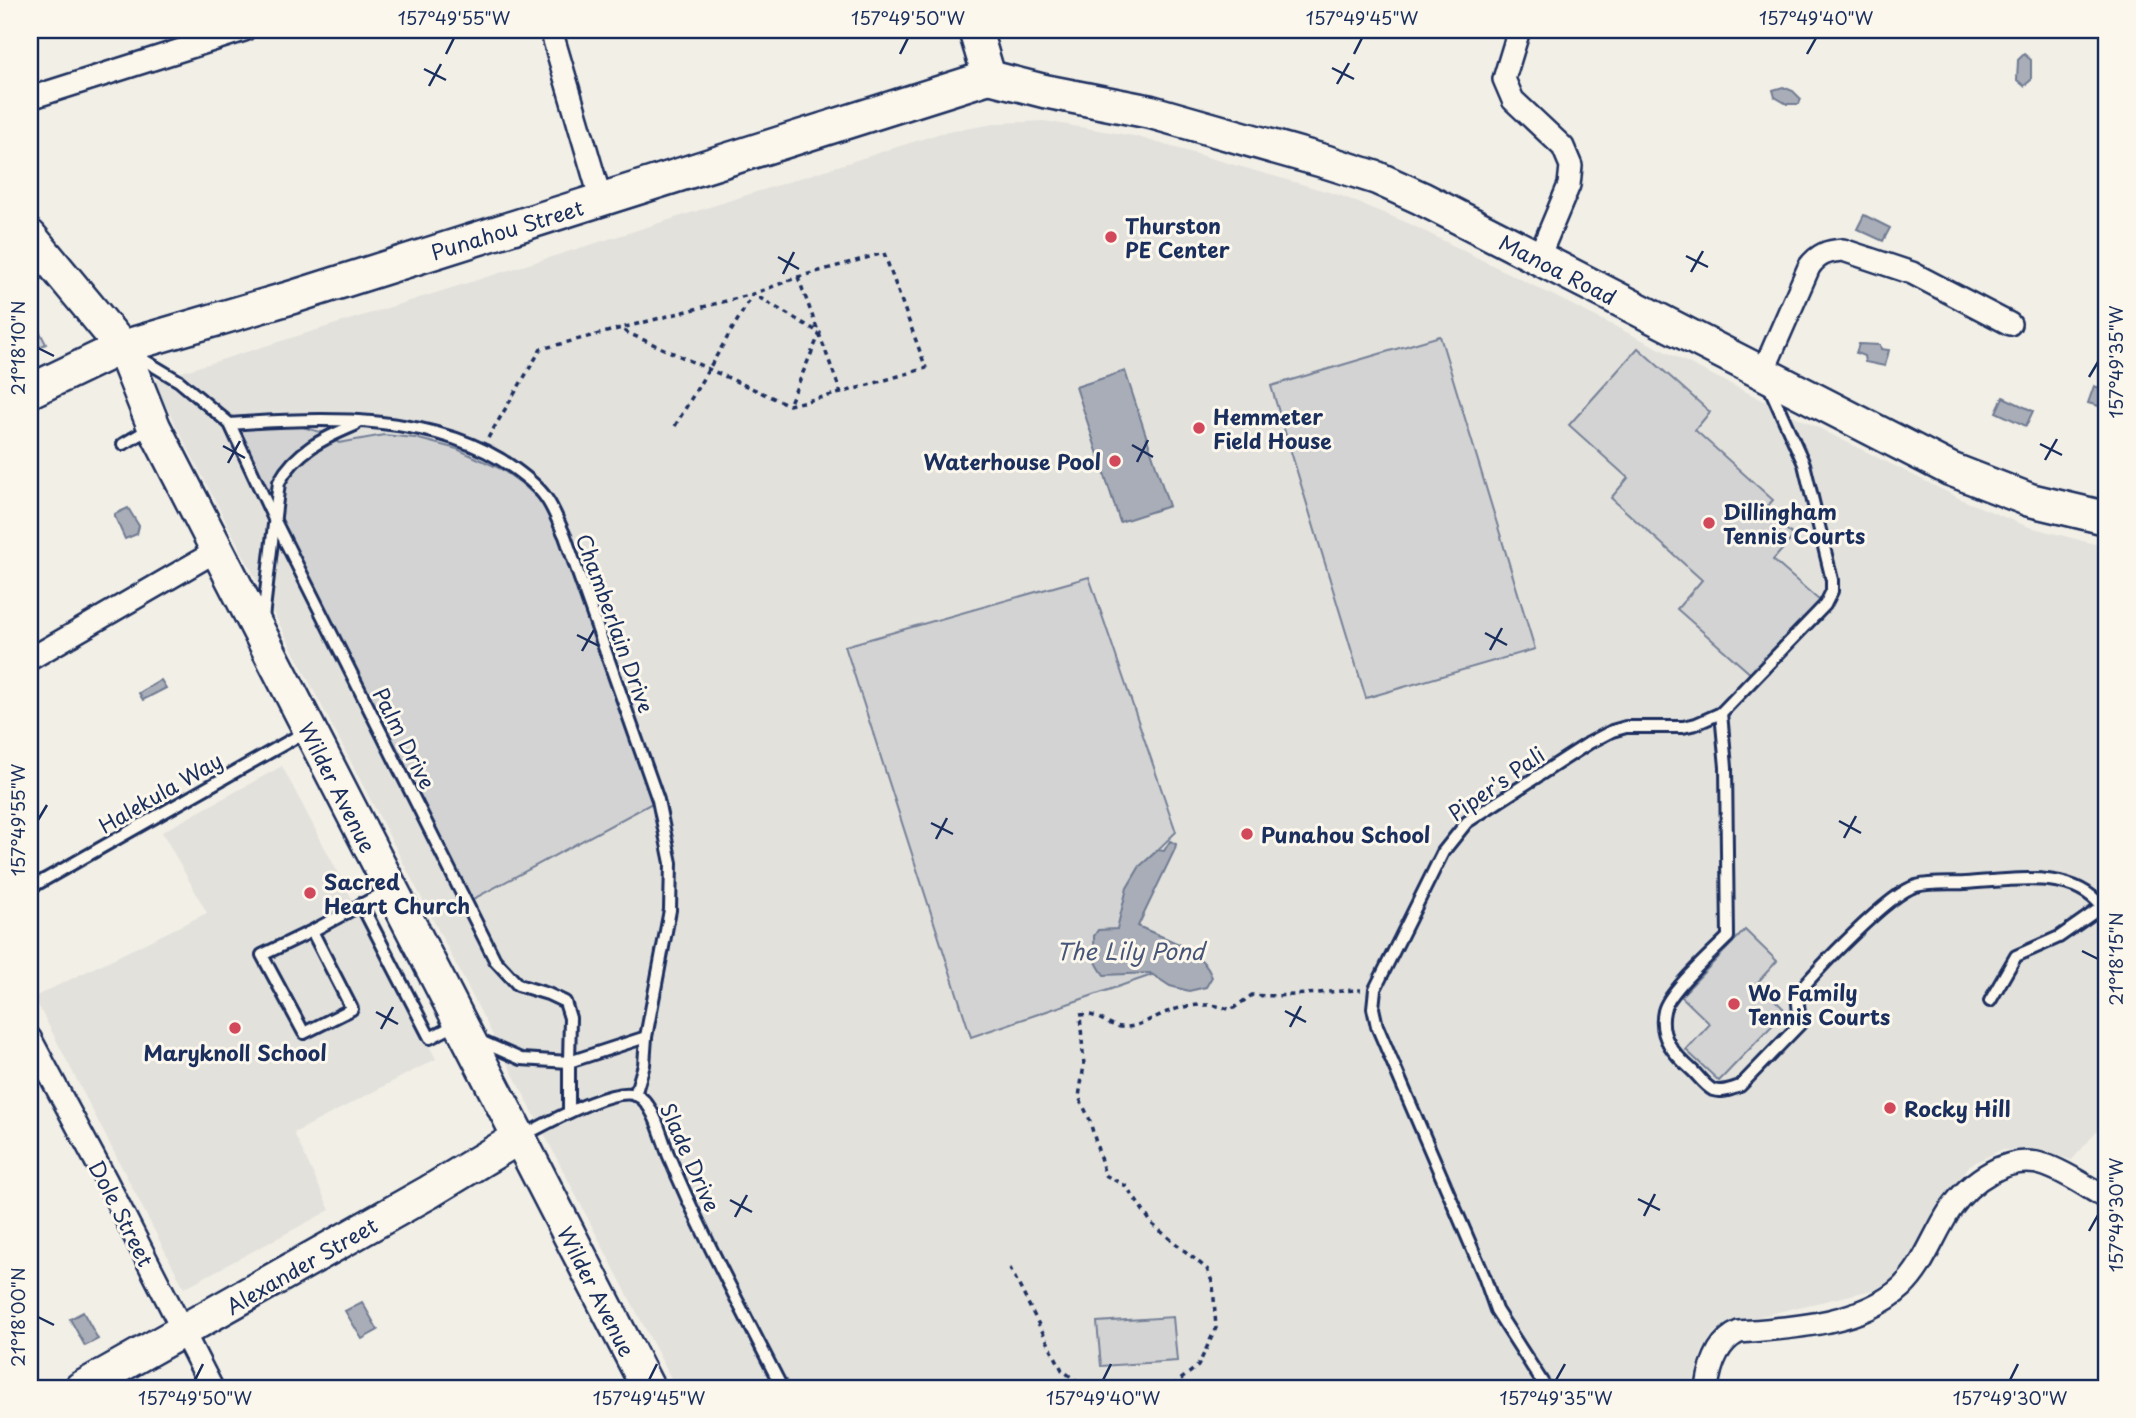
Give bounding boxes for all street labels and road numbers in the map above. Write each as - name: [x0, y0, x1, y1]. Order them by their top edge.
- street label: Punahou Street: [427, 191, 587, 267]
- street label: Manoa Road: [1494, 226, 1622, 312]
- street label: Chamberlain Drive: [569, 529, 663, 717]
- street label: Palm Drive: [366, 682, 444, 794]
- street label: Wilder Avenue: [291, 716, 385, 858]
- street label: Piper's Pali: [1441, 738, 1551, 828]
- street label: Halekula Way: [92, 743, 228, 841]
- street label: Slade Drive: [653, 1097, 729, 1217]
- street label: Dole Street: [81, 1154, 163, 1272]
- street label: Alexander Street: [219, 1209, 383, 1321]
- street label: Wilder Avenue: [550, 1220, 644, 1362]

